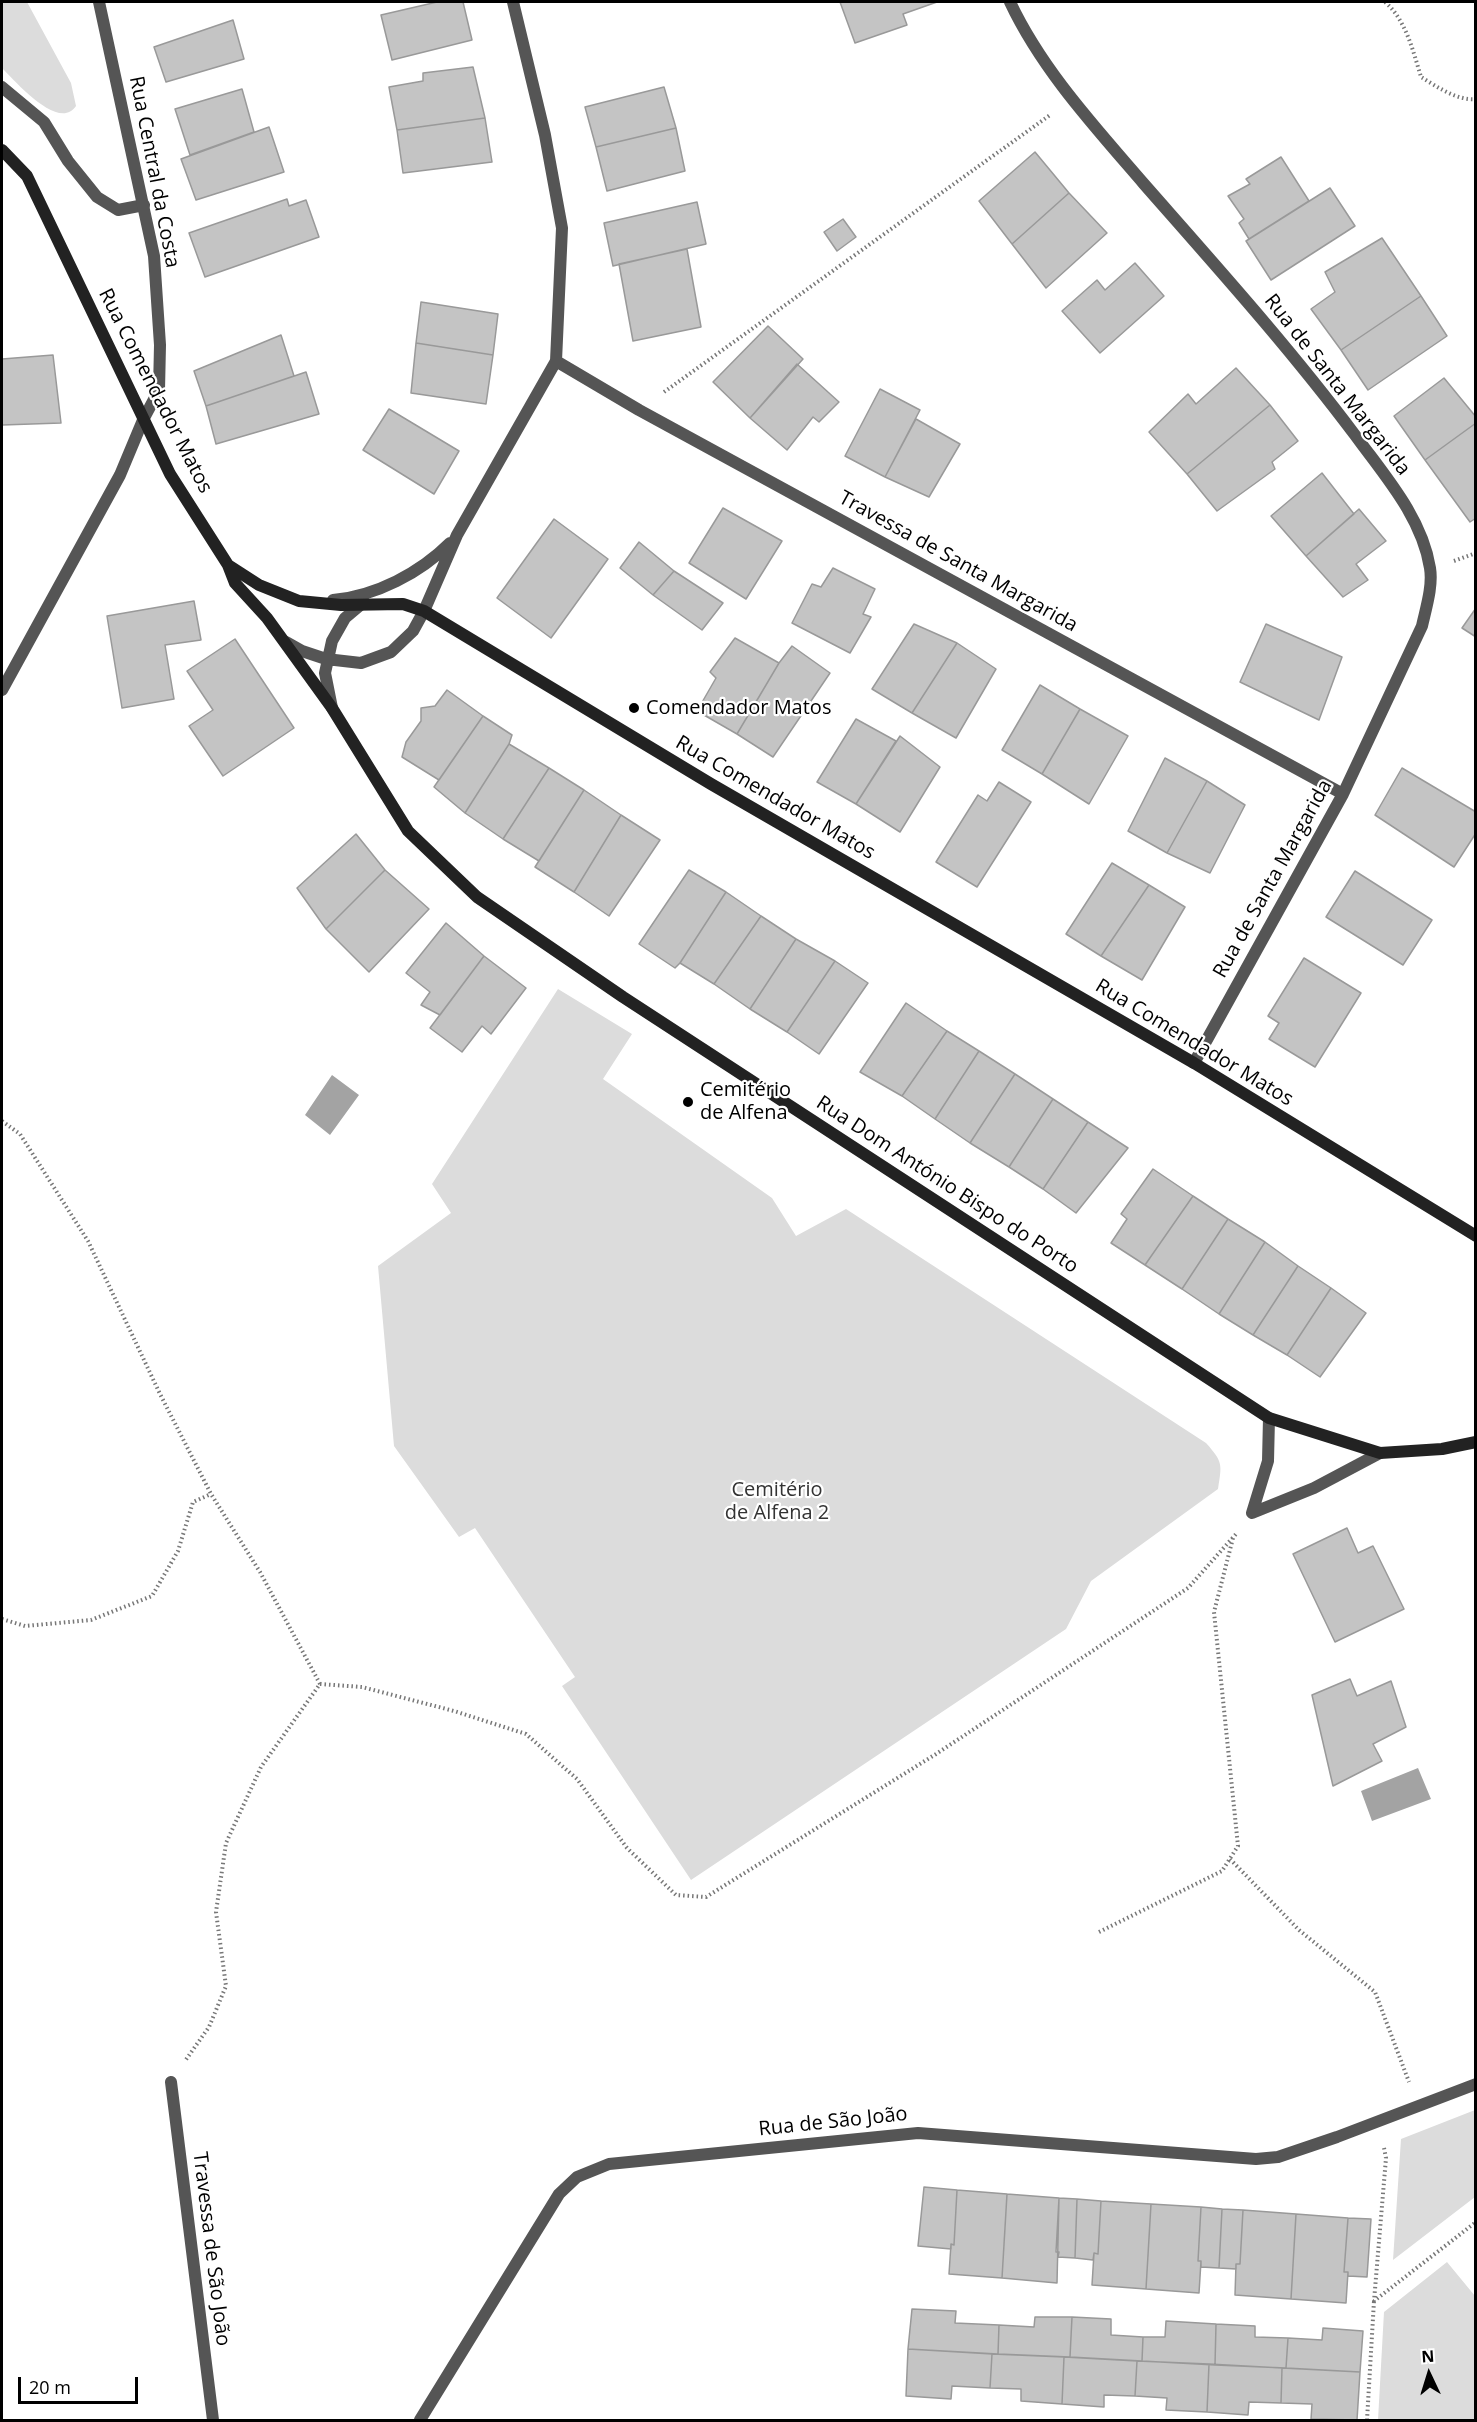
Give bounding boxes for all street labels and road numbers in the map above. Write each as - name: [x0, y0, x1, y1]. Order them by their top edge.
- street label: Rua Central da Costa: [124, 74, 184, 270]
- street label: Rua Comendador Matos: [93, 285, 217, 497]
- street label: Rua de Santa Margarida: [1259, 290, 1415, 480]
- street label: Travessa de Santa Margarida: [834, 486, 1082, 638]
- street label: Rua Comendador Matos: [671, 731, 879, 865]
- street label: Rua de Santa Margarida: [1208, 776, 1338, 982]
- street label: Rua Comendador Matos: [1091, 974, 1297, 1112]
- street label: Rua Dom António Bispo do Porto: [811, 1091, 1083, 1279]
- street label: Rua de São João: [757, 2102, 909, 2142]
- street label: Travessa de São João: [187, 2151, 235, 2347]

